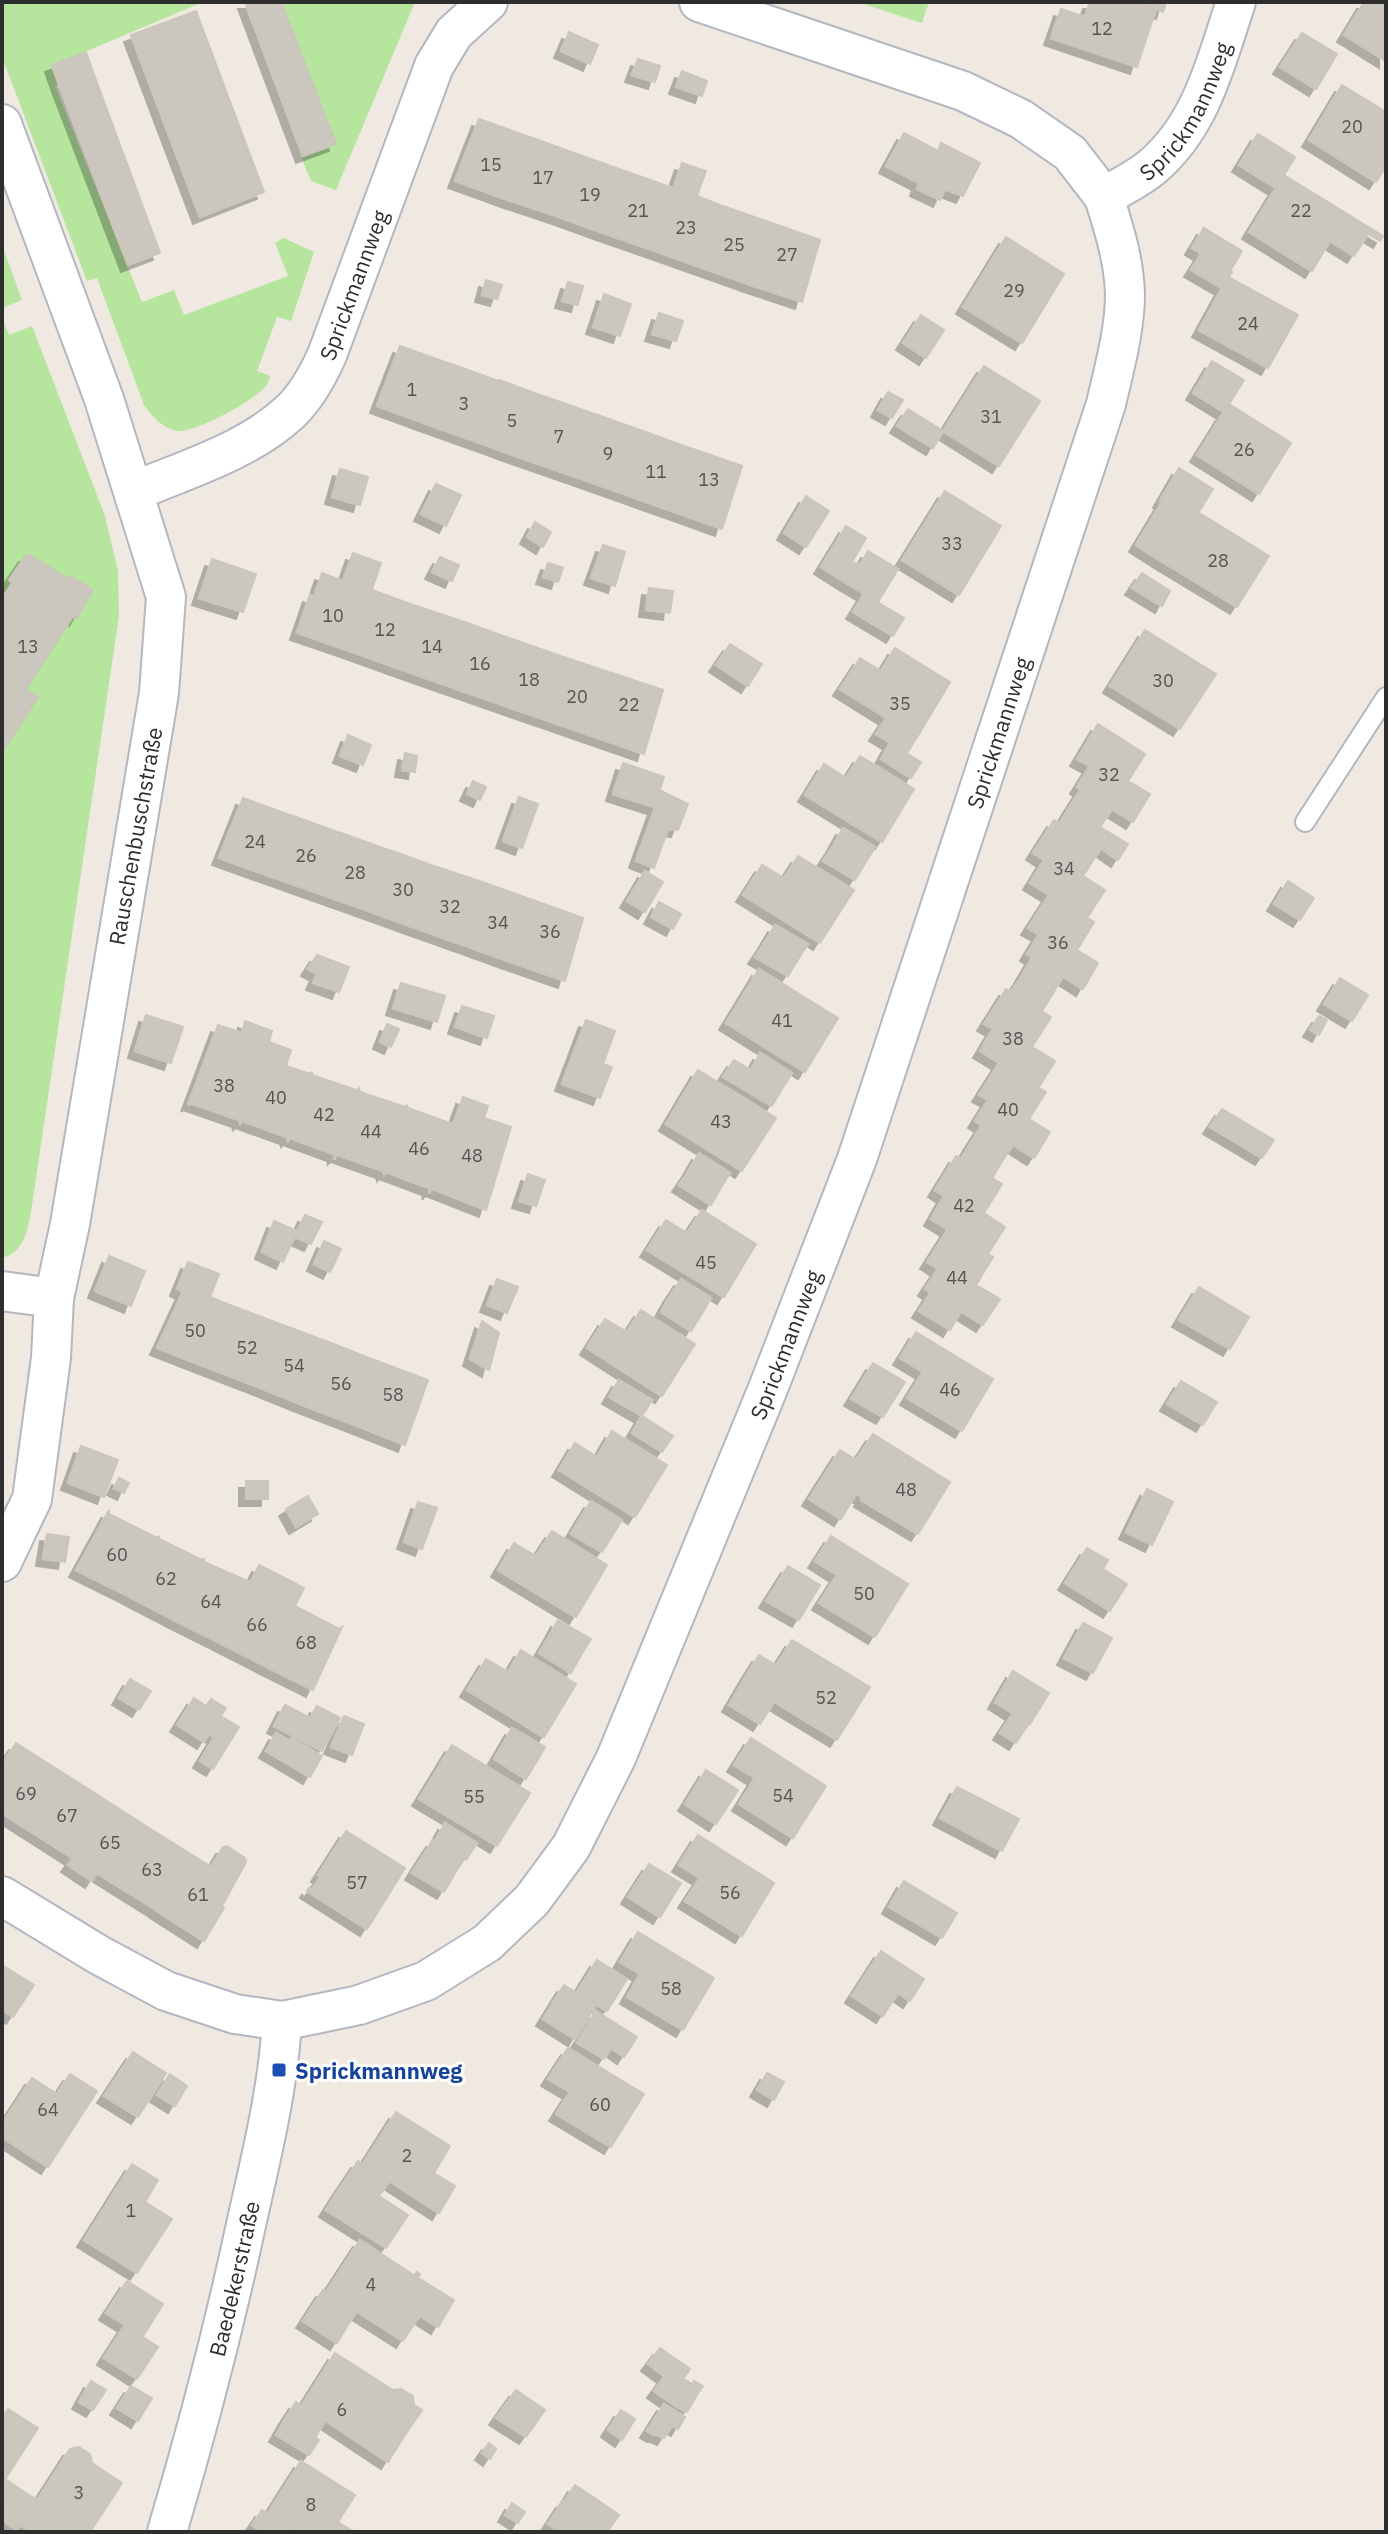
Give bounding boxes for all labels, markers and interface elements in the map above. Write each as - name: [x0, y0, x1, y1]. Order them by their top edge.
- house number: 12: [1091, 17, 1113, 40]
- street label: Sprickmannweg: [1133, 38, 1237, 187]
- house number: 20: [1341, 115, 1363, 138]
- house number: 15: [480, 153, 502, 176]
- house number: 17: [532, 166, 554, 189]
- house number: 19: [579, 183, 601, 206]
- house number: 21: [627, 199, 649, 222]
- house number: 22: [1290, 199, 1312, 222]
- street label: Sprickmannweg: [312, 205, 394, 364]
- house number: 23: [675, 216, 697, 239]
- house number: 25: [723, 233, 745, 256]
- house number: 27: [776, 243, 798, 266]
- house number: 29: [1003, 279, 1025, 302]
- house number: 24: [1237, 312, 1259, 335]
- house number: 1: [407, 378, 417, 401]
- house number: 3: [459, 392, 469, 415]
- house number: 31: [980, 405, 1002, 428]
- house number: 5: [507, 409, 517, 432]
- house number: 7: [554, 425, 564, 448]
- house number: 26: [1233, 438, 1255, 461]
- house number: 9: [603, 442, 613, 465]
- house number: 11: [645, 460, 667, 483]
- house number: 13: [698, 468, 720, 491]
- house number: 33: [941, 532, 963, 555]
- house number: 28: [1207, 549, 1229, 572]
- house number: 10: [322, 604, 344, 627]
- house number: 12: [374, 618, 396, 641]
- house number: 13: [17, 635, 39, 658]
- house number: 14: [421, 635, 443, 658]
- house number: 16: [469, 652, 491, 675]
- street label: Sprickmannweg: [959, 653, 1036, 812]
- house number: 18: [518, 668, 540, 691]
- house number: 30: [1152, 669, 1174, 692]
- house number: 20: [566, 685, 588, 708]
- house number: 35: [889, 692, 911, 715]
- house number: 22: [618, 693, 640, 716]
- street label: Rauschenbuschstraße: [102, 725, 168, 947]
- house number: 32: [1098, 763, 1120, 786]
- house number: 24: [244, 830, 266, 853]
- house number: 26: [295, 844, 317, 867]
- house number: 34: [1053, 857, 1075, 880]
- house number: 28: [344, 861, 366, 884]
- house number: 30: [392, 878, 414, 901]
- house number: 32: [439, 895, 461, 918]
- house number: 34: [487, 911, 509, 934]
- house number: 36: [539, 920, 561, 943]
- house number: 36: [1047, 931, 1069, 954]
- house number: 41: [771, 1009, 793, 1032]
- house number: 38: [1002, 1027, 1024, 1050]
- house number: 38: [213, 1074, 235, 1097]
- house number: 40: [265, 1086, 287, 1109]
- house number: 40: [997, 1098, 1019, 1121]
- house number: 42: [313, 1103, 335, 1126]
- house number: 43: [710, 1110, 732, 1133]
- house number: 44: [360, 1120, 382, 1143]
- house number: 46: [408, 1137, 430, 1160]
- house number: 48: [461, 1144, 483, 1167]
- house number: 42: [953, 1194, 975, 1217]
- house number: 45: [695, 1251, 717, 1274]
- street label: Sprickmannweg: [742, 1265, 827, 1424]
- house number: 44: [946, 1266, 968, 1289]
- house number: 50: [184, 1319, 206, 1342]
- house number: 52: [236, 1336, 258, 1359]
- house number: 54: [283, 1354, 305, 1377]
- house number: 56: [330, 1372, 352, 1395]
- house number: 46: [939, 1378, 961, 1401]
- house number: 58: [382, 1383, 404, 1406]
- house number: 48: [895, 1478, 917, 1501]
- house number: 60: [106, 1543, 128, 1566]
- house number: 62: [155, 1567, 177, 1590]
- house number: 50: [853, 1582, 875, 1605]
- house number: 64: [200, 1590, 222, 1613]
- house number: 66: [246, 1613, 268, 1636]
- house number: 68: [295, 1631, 317, 1654]
- house number: 52: [815, 1686, 837, 1709]
- house number: 69: [15, 1782, 37, 1805]
- house number: 54: [772, 1784, 794, 1807]
- house number: 55: [463, 1785, 485, 1808]
- house number: 67: [56, 1804, 78, 1827]
- house number: 65: [99, 1831, 121, 1854]
- house number: 63: [141, 1858, 163, 1881]
- house number: 57: [346, 1871, 368, 1894]
- house number: 56: [719, 1881, 741, 1904]
- house number: 61: [187, 1883, 209, 1906]
- house number: 58: [660, 1977, 682, 2000]
- place label: Sprickmannweg: [295, 2056, 463, 2085]
- marker: Sprickmannweg: [270, 2061, 288, 2079]
- house number: 60: [589, 2093, 611, 2116]
- house number: 64: [37, 2098, 59, 2121]
- house number: 2: [402, 2144, 412, 2167]
- street label: Baedekerstraße: [201, 2198, 265, 2359]
- house number: 1: [126, 2199, 136, 2222]
- house number: 4: [366, 2273, 377, 2296]
- house number: 6: [337, 2398, 347, 2421]
- house number: 3: [74, 2481, 84, 2504]
- house number: 8: [306, 2493, 316, 2516]

